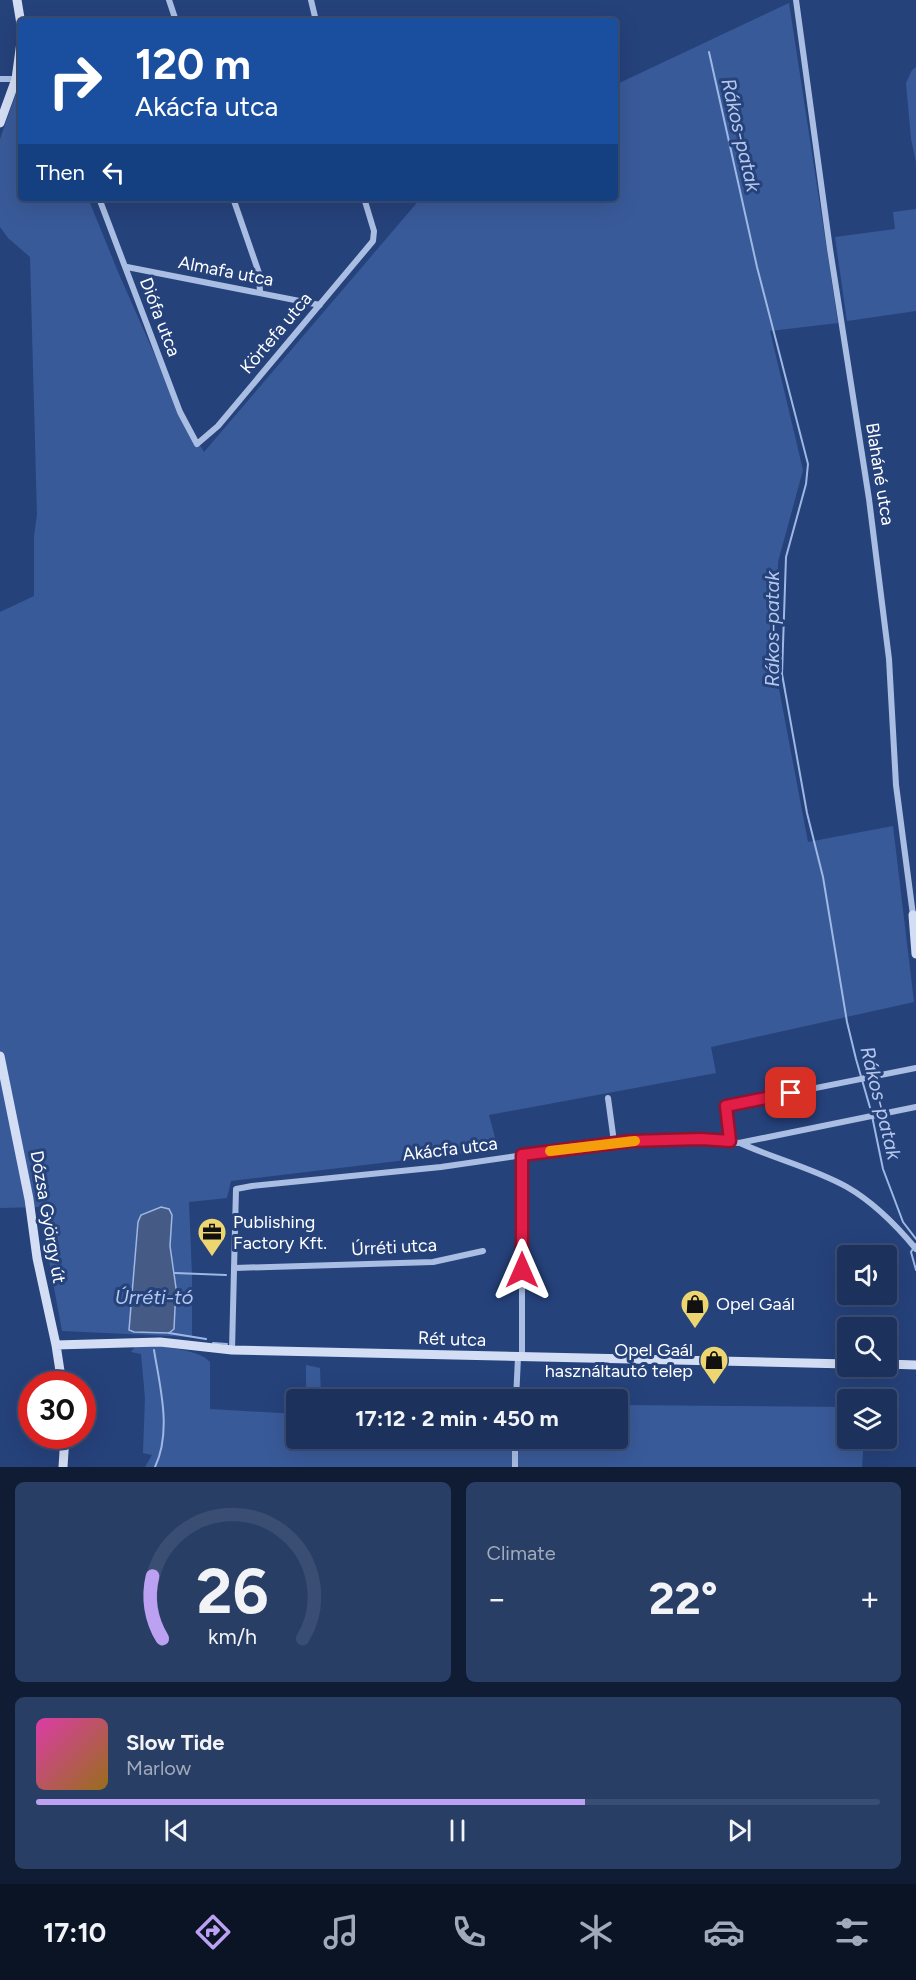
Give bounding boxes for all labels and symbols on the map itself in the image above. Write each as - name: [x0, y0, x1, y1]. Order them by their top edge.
- water label: Rákos-patak: [716, 76, 766, 195]
- street label: Almafa utca: [176, 251, 276, 291]
- street label: Diófa utca: [135, 274, 185, 360]
- street label: Körtefa utca: [235, 288, 317, 378]
- street label: Blaháné utca: [861, 421, 899, 527]
- water label: Rákos-patak: [760, 570, 784, 687]
- water label: Rákos-patak: [855, 1044, 907, 1163]
- pin: [765, 1067, 816, 1118]
- street label: Akácfa utca: [401, 1132, 499, 1166]
- street label: Dózsa György út: [25, 1149, 71, 1285]
- place label: Publishing Factory Kft.: [233, 1211, 327, 1254]
- office icon: Publishing Factory Kft.: [196, 1216, 228, 1258]
- street label: Úrréti utca: [351, 1234, 437, 1260]
- position arrow: [490, 1238, 554, 1302]
- water label: Úrréti-tó: [115, 1285, 194, 1309]
- shop icon: Opel Gaál: [679, 1288, 711, 1330]
- place label: Opel Gaál: [716, 1293, 795, 1315]
- street label: Rét utca: [418, 1327, 486, 1351]
- place label: Opel Gaál használtautó telep: [545, 1339, 693, 1382]
- shop icon: Opel Gaál használtautó telep: [698, 1344, 730, 1386]
- speed limit sign: 30: [18, 1371, 96, 1449]

